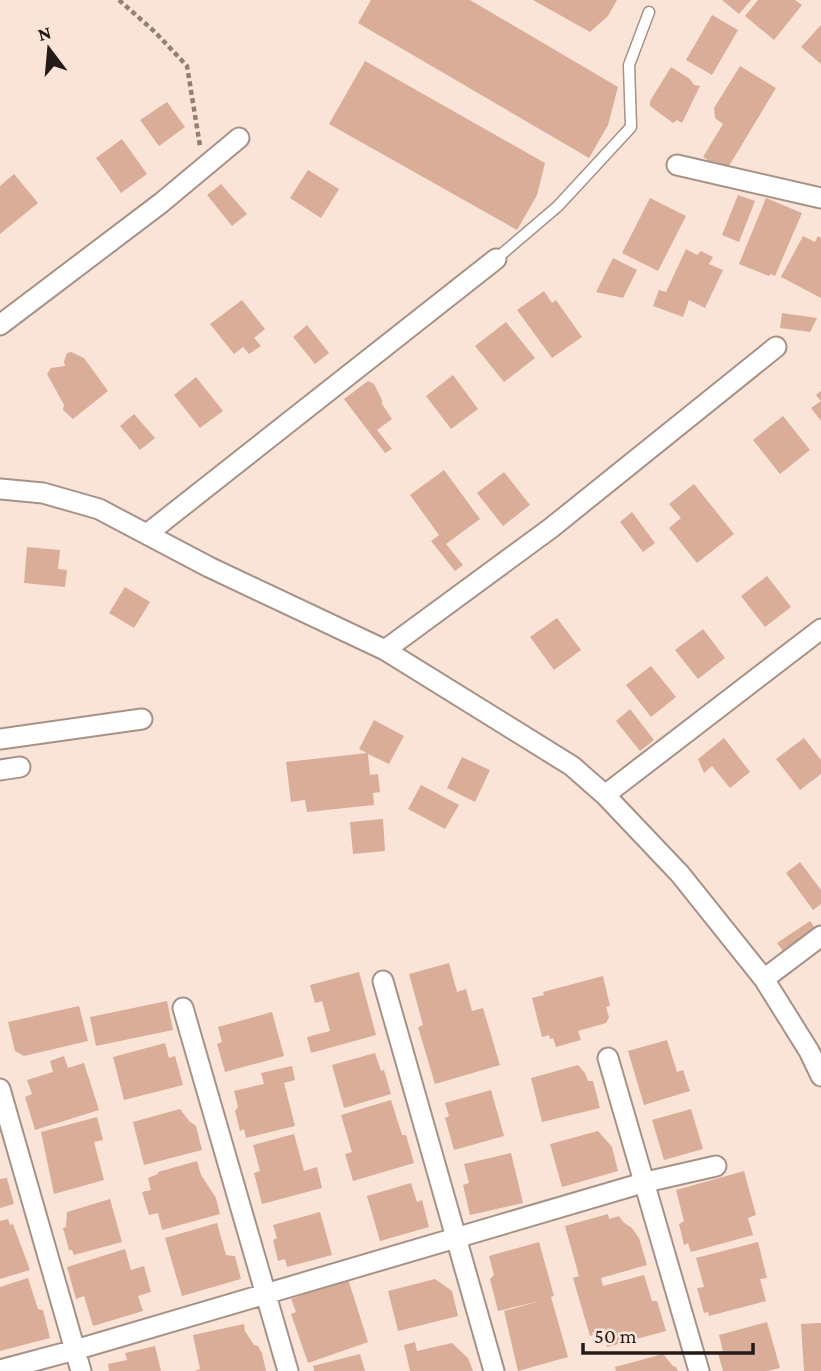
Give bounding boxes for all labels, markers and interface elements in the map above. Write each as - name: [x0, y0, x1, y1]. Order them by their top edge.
- north arrow: [14, 14, 84, 84]
- text: N: [35, 21, 54, 45]
- scale bar: [583, 1312, 753, 1356]
- text: 50 m: [594, 1324, 637, 1348]

